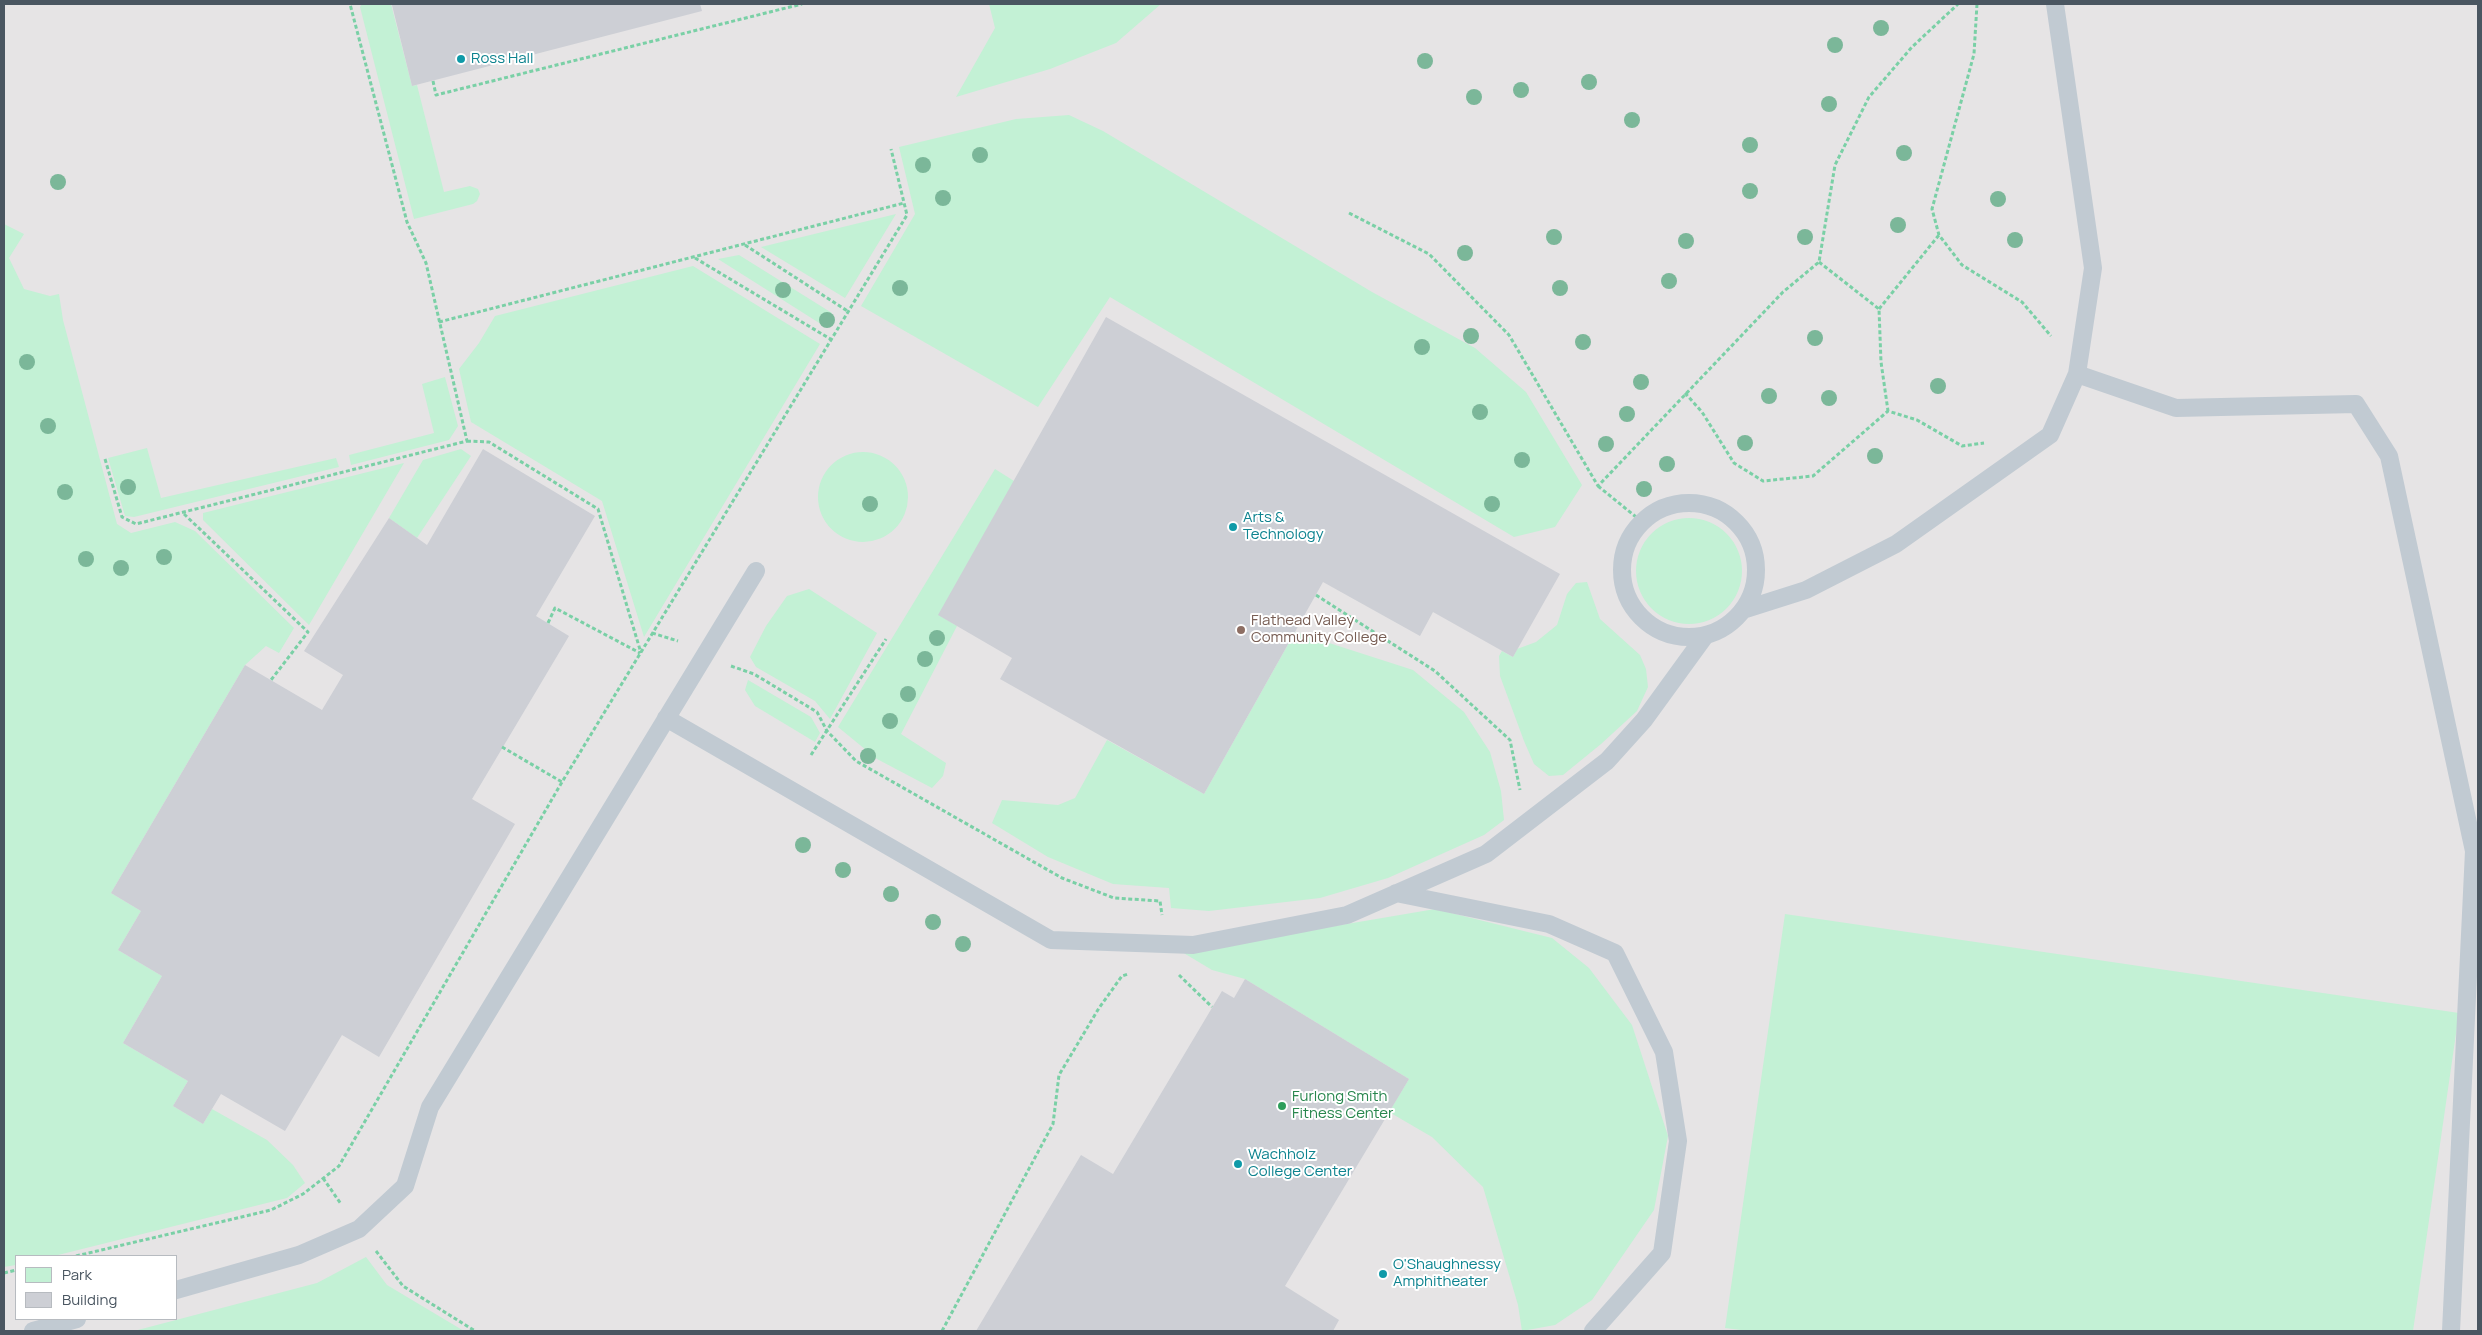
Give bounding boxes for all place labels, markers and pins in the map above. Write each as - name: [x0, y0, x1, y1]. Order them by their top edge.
- place label: Ross Hall: [471, 50, 534, 68]
- marker: Ross Hall: [455, 53, 467, 65]
- place label: Arts & Technology: [1243, 509, 1324, 544]
- marker: Arts & Technology: [1227, 521, 1239, 533]
- place label: Flathead Valley Community College: [1251, 612, 1387, 647]
- marker: Flathead Valley Community College: [1235, 624, 1247, 636]
- place label: Furlong Smith Fitness Center: [1292, 1088, 1394, 1123]
- marker: Furlong Smith Fitness Center: [1276, 1100, 1288, 1112]
- place label: Wachholz College Center: [1248, 1146, 1352, 1181]
- marker: Wachholz College Center: [1232, 1158, 1244, 1170]
- place label: O'Shaughnessy Amphitheater: [1393, 1256, 1501, 1291]
- marker: O'Shaughnessy Amphitheater: [1377, 1268, 1389, 1280]

